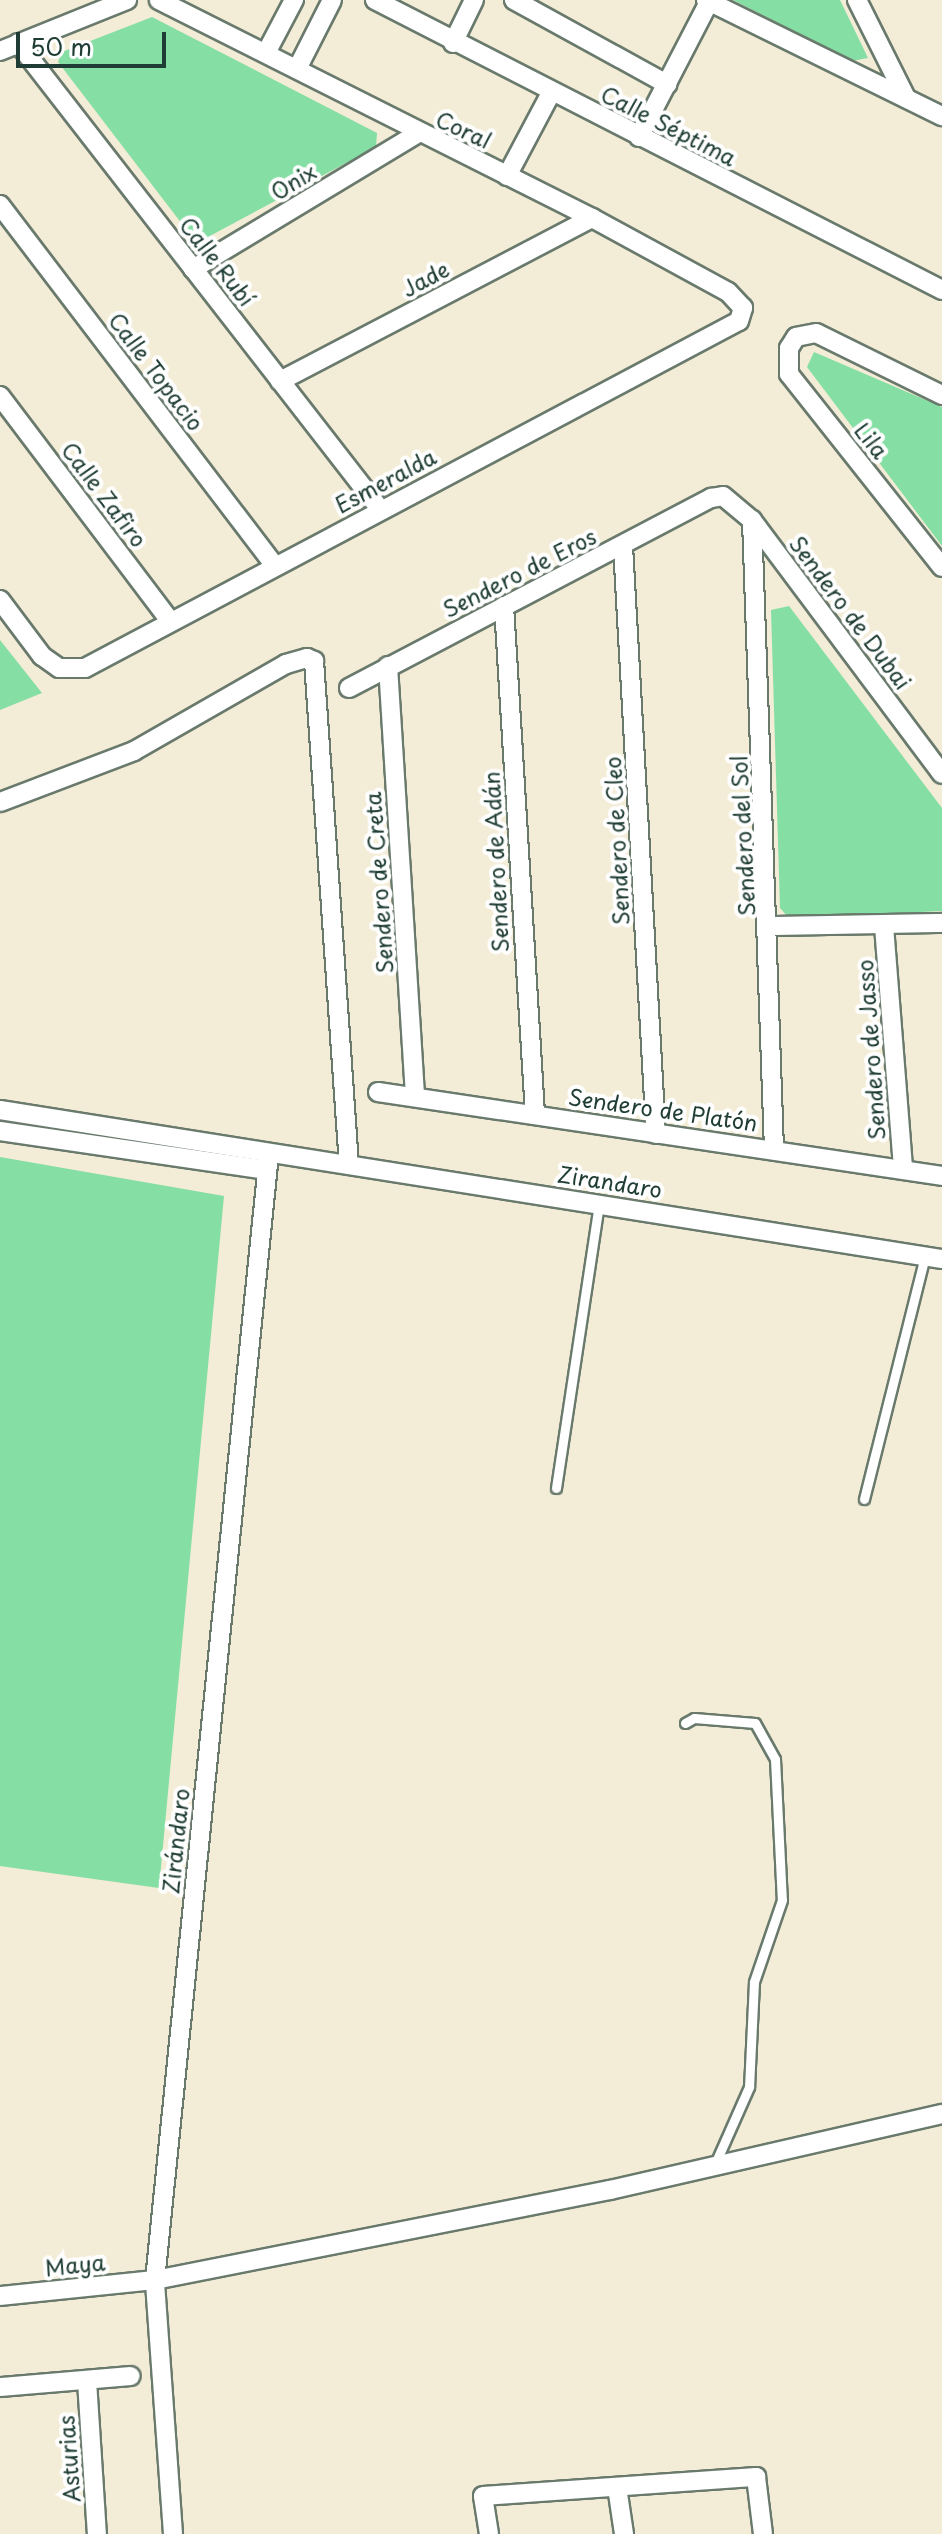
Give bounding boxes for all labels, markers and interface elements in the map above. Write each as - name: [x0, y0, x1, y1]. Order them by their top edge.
- scale bar: [20, 16, 170, 66]
- text: 50 m: [30, 28, 92, 64]
- street label: Calle Séptima: [597, 79, 741, 171]
- street label: Coral: [432, 105, 496, 153]
- street label: Onix: [266, 157, 320, 205]
- street label: Calle Rubí: [175, 211, 261, 311]
- street label: Jade: [397, 255, 453, 301]
- street label: Calle Topacio: [104, 307, 210, 435]
- street label: Lila: [850, 417, 894, 463]
- street label: Calle Zafiro: [57, 436, 153, 552]
- street label: Esmeralda: [330, 442, 440, 518]
- street label: Sendero de Eros: [438, 522, 600, 622]
- street label: Sendero de Dubai: [784, 530, 918, 694]
- street label: Sendero de Cleo: [598, 755, 634, 927]
- street label: Sendero del Sol: [725, 755, 759, 917]
- street label: Sendero de Adán: [477, 771, 513, 953]
- street label: Sendero de Creta: [358, 790, 398, 976]
- street label: Sendero de Jasso: [850, 958, 890, 1142]
- street label: Sendero de Platón: [567, 1083, 759, 1135]
- street label: Zirandaro: [556, 1160, 664, 1202]
- street label: Zirándaro: [156, 1787, 194, 1895]
- street label: Maya: [44, 2248, 106, 2280]
- street label: Asturias: [52, 2415, 84, 2503]

